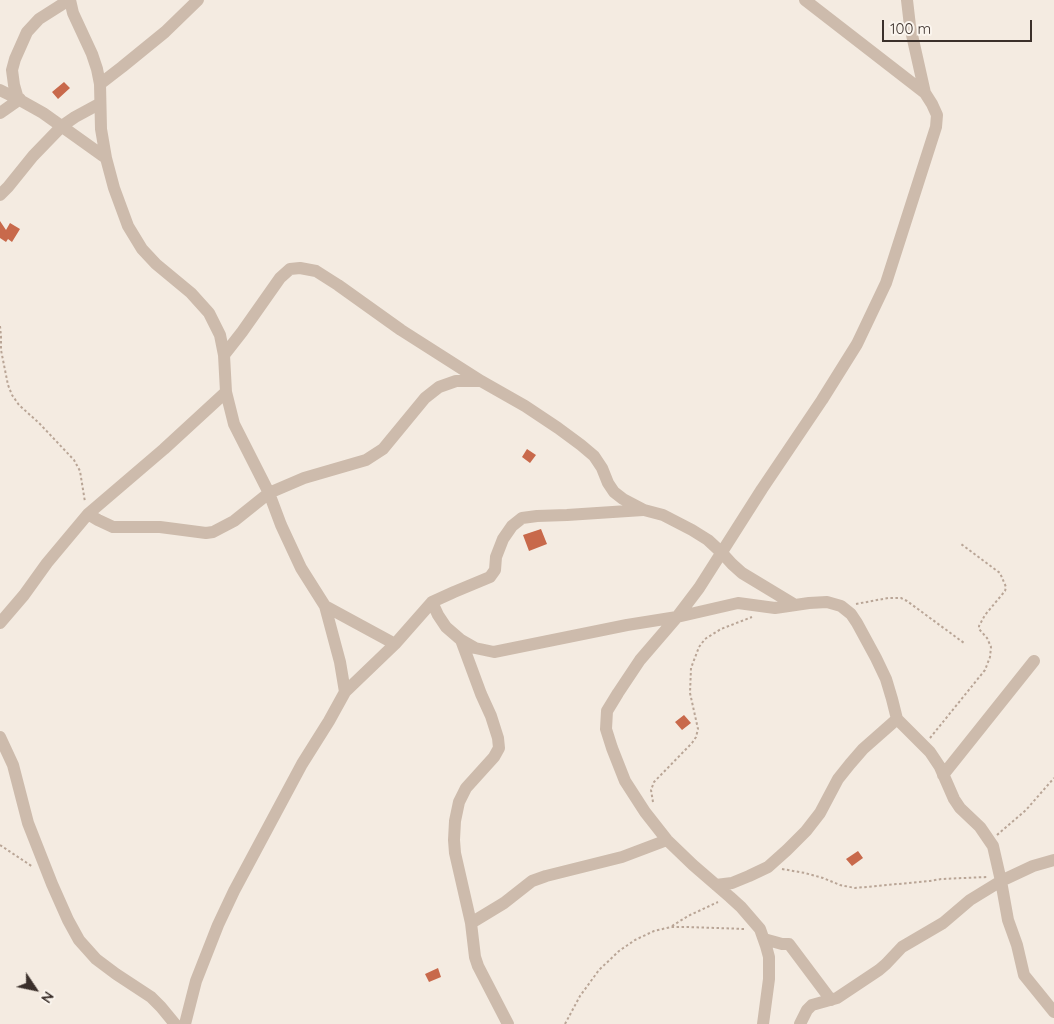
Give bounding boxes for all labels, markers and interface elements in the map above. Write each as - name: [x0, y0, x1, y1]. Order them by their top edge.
- scale bar: [884, 10, 1034, 42]
- text: 100 m: [890, 19, 931, 38]
- north arrow: [10, 964, 60, 1014]
- text: N: [37, 988, 58, 1007]

